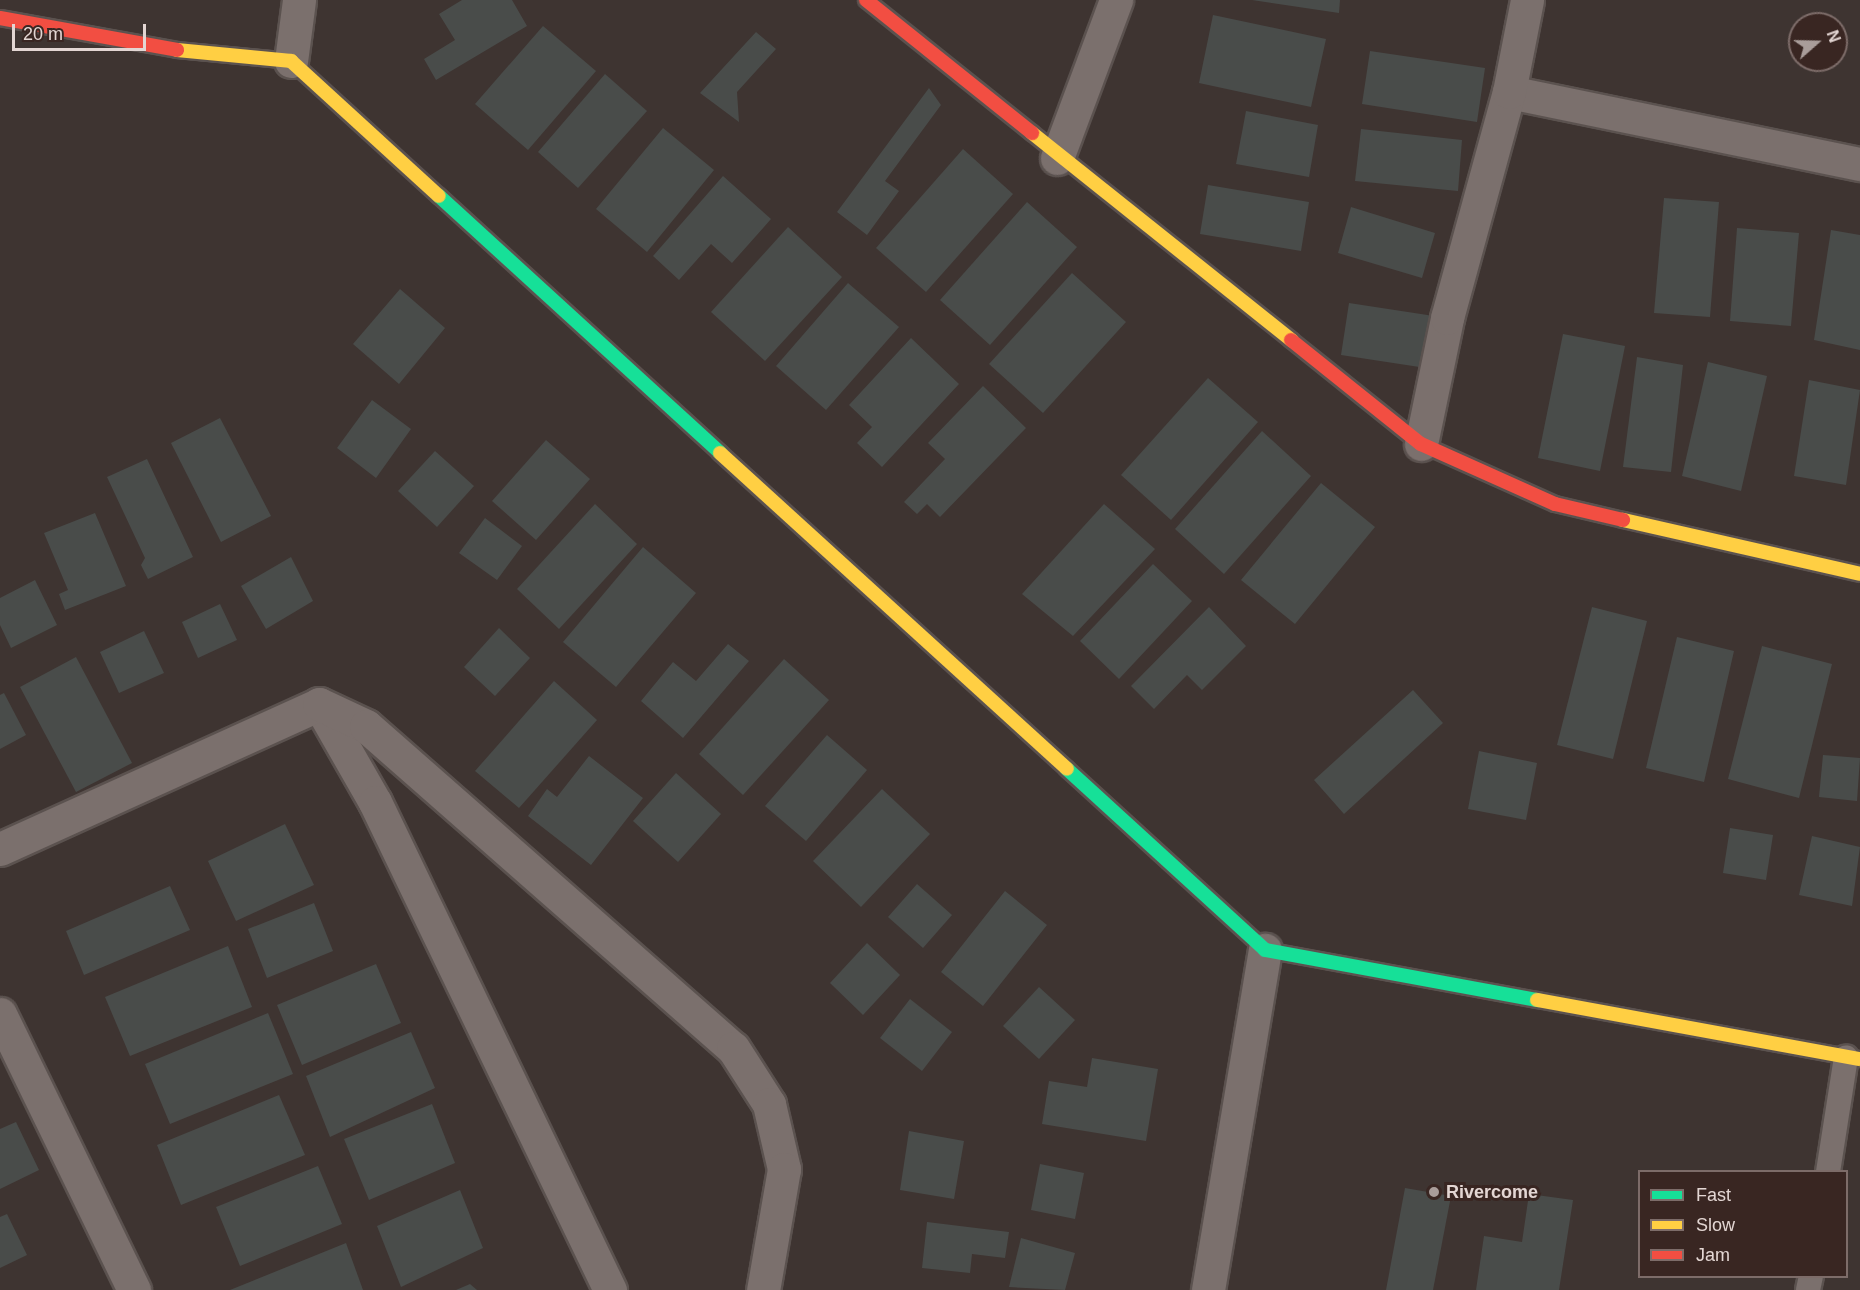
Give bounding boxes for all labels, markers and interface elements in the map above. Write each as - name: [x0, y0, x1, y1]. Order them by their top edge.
- scale bar: [15, 12, 148, 50]
- north arrow: [1788, 12, 1848, 72]
- text: 20 m: [23, 24, 63, 44]
- text: N: [1824, 28, 1843, 45]
- legend: [1638, 1170, 1848, 1278]
- place label: Rivercome: [1446, 1181, 1538, 1203]
- marker: Rivercome: [1427, 1185, 1441, 1199]
- text: Fast: [1696, 1185, 1731, 1205]
- text: Slow: [1696, 1215, 1735, 1235]
- text: Jam: [1696, 1245, 1730, 1265]

